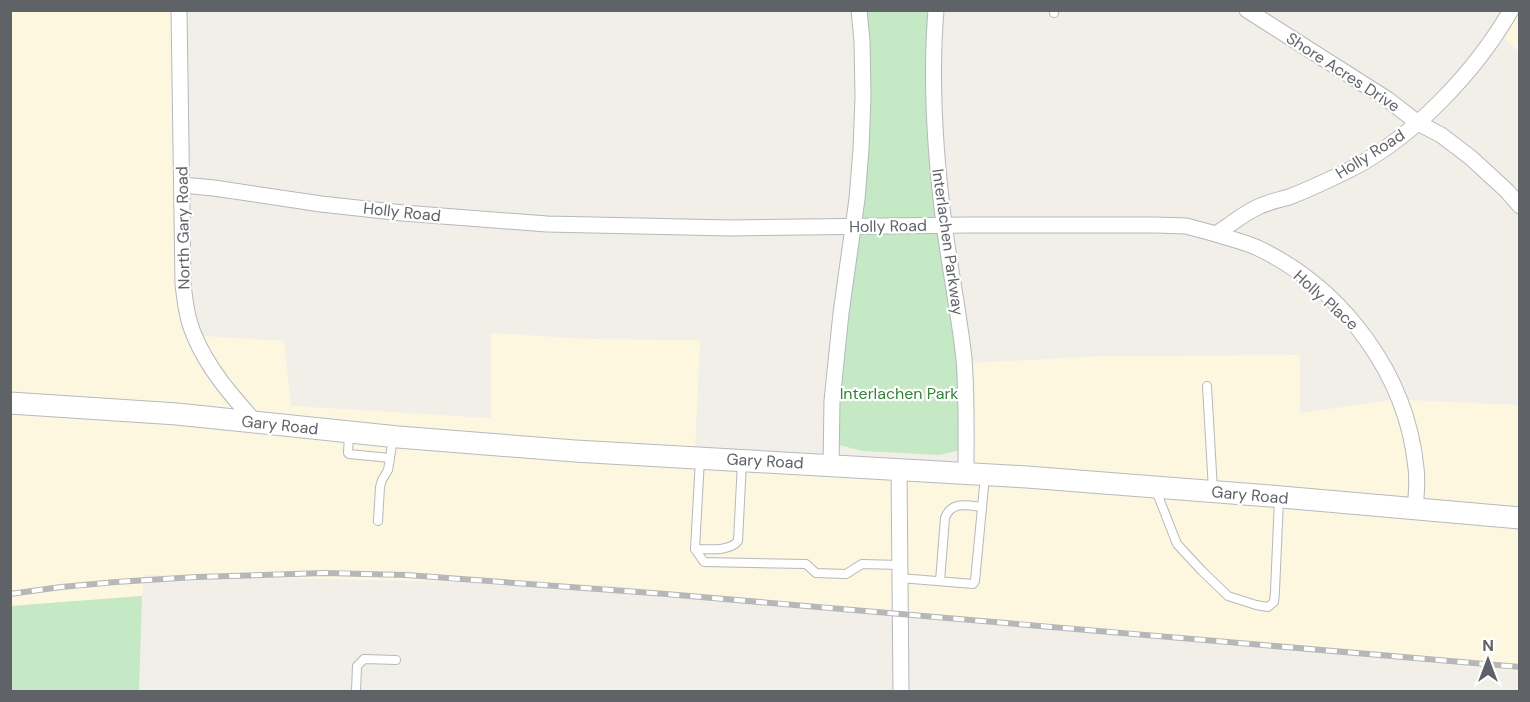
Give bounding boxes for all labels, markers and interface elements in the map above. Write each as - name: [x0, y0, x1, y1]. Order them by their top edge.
- street label: Shore Acres Drive: [1282, 27, 1404, 117]
- street label: Holly Road: [1331, 124, 1409, 184]
- street label: North Gary Road: [171, 166, 195, 290]
- street label: Interlachen Parkway: [927, 167, 969, 317]
- street label: Holly Road: [362, 197, 442, 227]
- street label: Holly Road: [849, 215, 927, 237]
- street label: Holly Place: [1289, 265, 1363, 335]
- park label: Interlachen Park: [840, 383, 958, 404]
- street label: Gary Road: [241, 411, 319, 439]
- street label: Gary Road: [726, 448, 804, 474]
- street label: Gary Road: [1211, 481, 1289, 509]
- north arrow: [1458, 630, 1518, 690]
- text: N: [1482, 635, 1494, 656]

